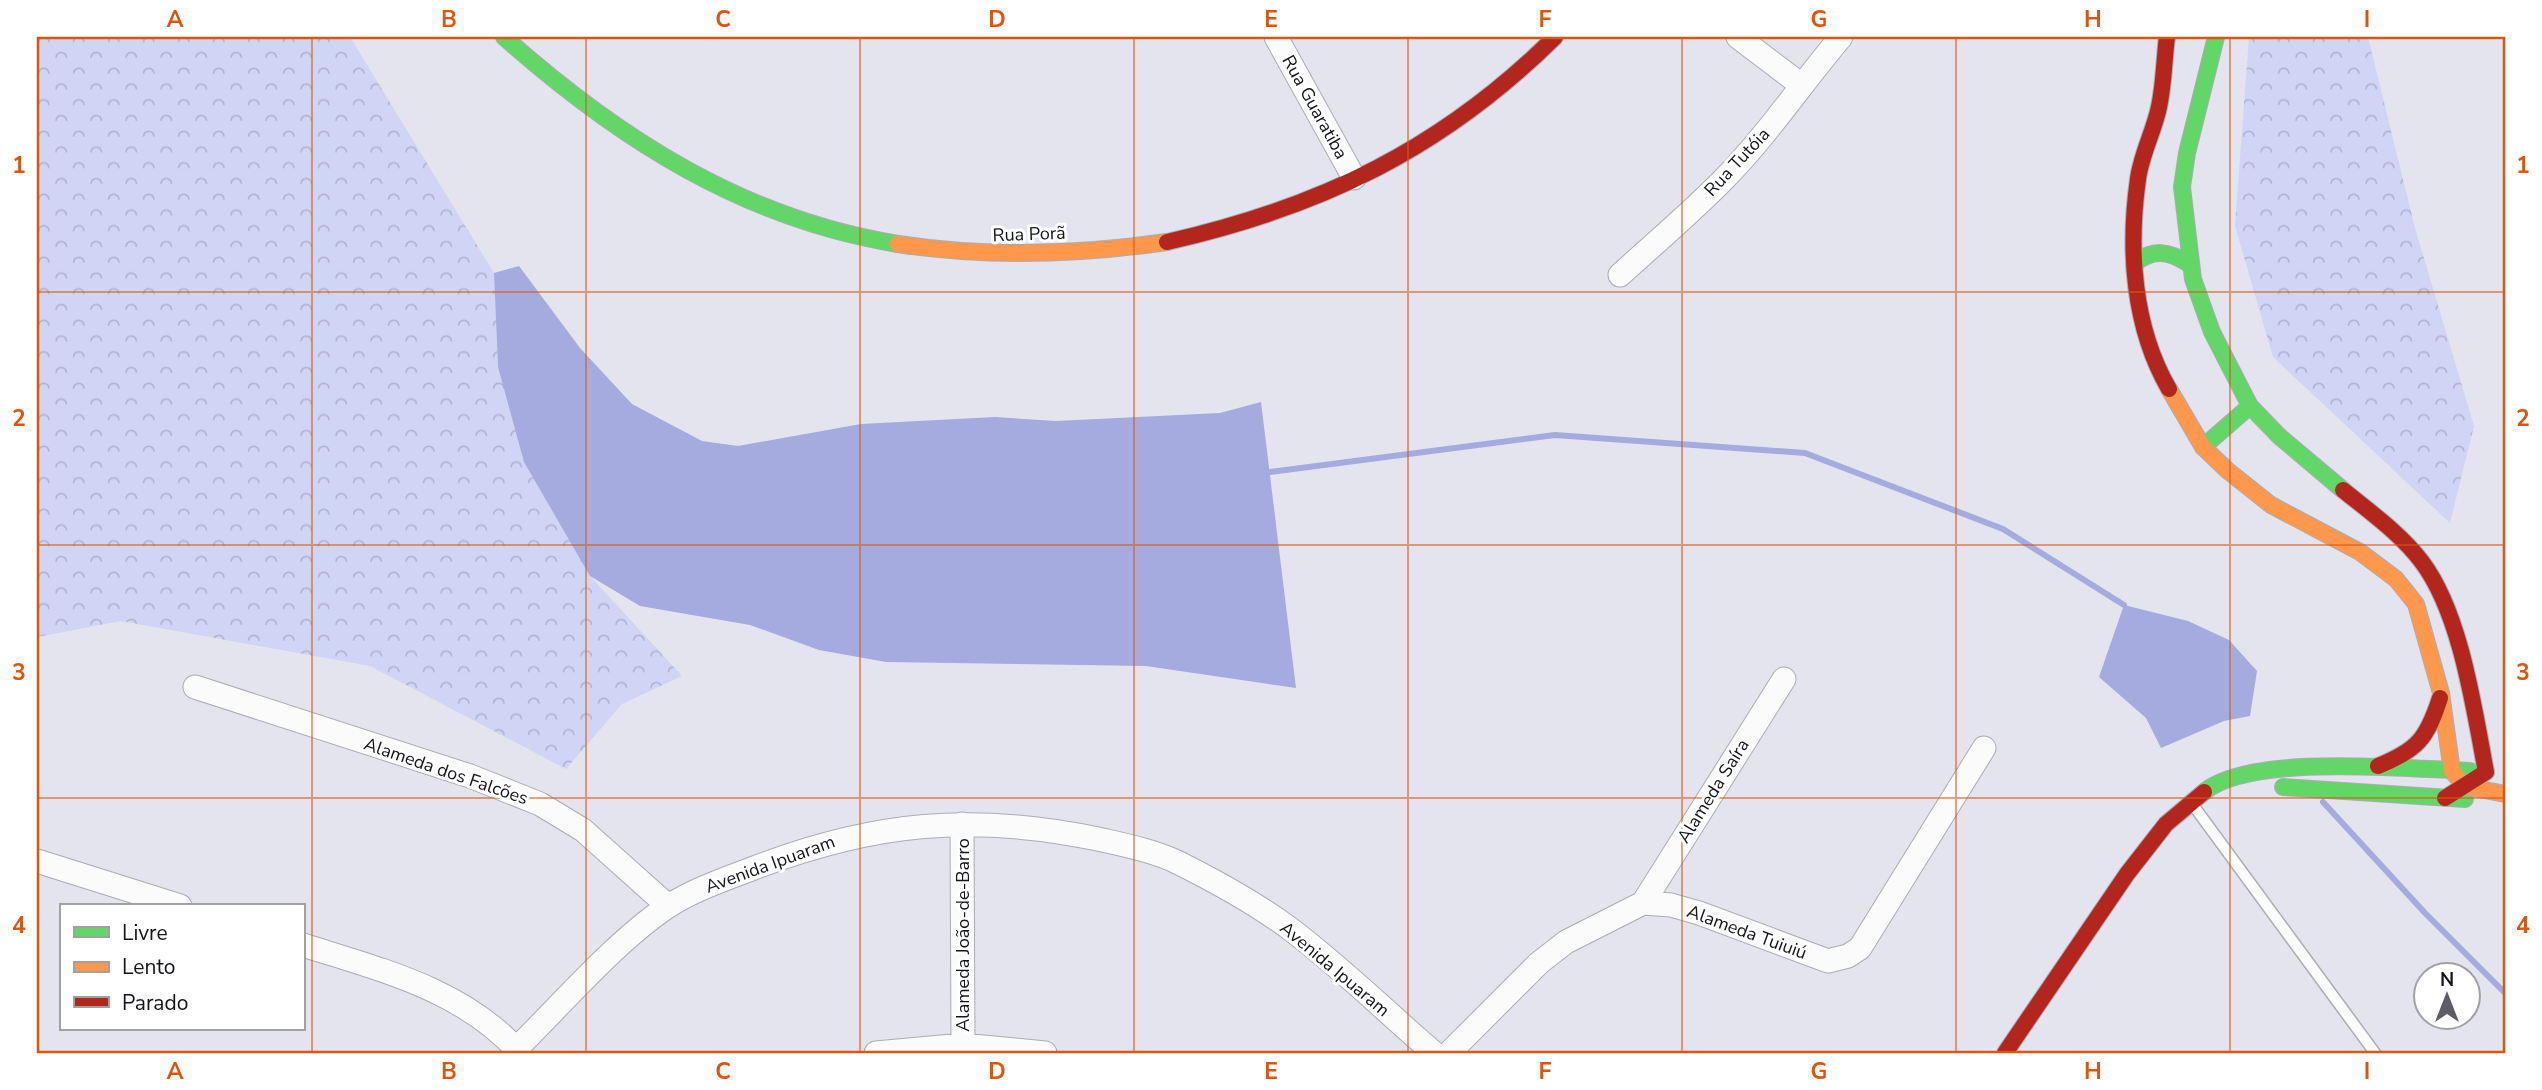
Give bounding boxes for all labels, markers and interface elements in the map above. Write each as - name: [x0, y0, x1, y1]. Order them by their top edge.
- text: A: [166, 4, 184, 35]
- text: B: [441, 4, 457, 35]
- text: C: [715, 4, 731, 35]
- text: D: [988, 4, 1006, 35]
- text: E: [1264, 4, 1278, 35]
- text: F: [1539, 4, 1552, 35]
- text: G: [1811, 4, 1827, 35]
- text: H: [2084, 4, 2102, 35]
- text: I: [2364, 4, 2370, 35]
- street label: Rua Guaratiba: [1277, 51, 1353, 163]
- street label: Rua Tutóia: [1699, 122, 1775, 202]
- text: 1: [12, 150, 26, 181]
- text: 1: [2516, 150, 2530, 181]
- street label: Rua Porã: [992, 221, 1066, 247]
- text: 2: [12, 403, 26, 434]
- text: 2: [2516, 403, 2530, 434]
- text: 3: [12, 657, 26, 688]
- text: 3: [2516, 657, 2530, 688]
- street label: Alameda dos Falcões: [361, 732, 531, 810]
- street label: Alameda Saíra: [1671, 734, 1755, 848]
- street label: Avenida Ipuaram: [702, 829, 838, 899]
- street label: Alameda João-de-Barro: [951, 838, 975, 1032]
- street label: Alameda Tuiuiú: [1684, 899, 1810, 965]
- legend: [60, 904, 304, 1030]
- text: 4: [12, 910, 26, 941]
- text: 4: [2516, 910, 2530, 941]
- street label: Avenida Ipuaram: [1275, 916, 1395, 1022]
- text: Livre: [122, 919, 168, 947]
- text: Lento: [122, 953, 175, 981]
- north arrow: [2412, 960, 2482, 1030]
- text: N: [2440, 967, 2454, 993]
- text: Parado: [122, 989, 188, 1017]
- text: A: [166, 1056, 184, 1087]
- text: B: [441, 1056, 457, 1087]
- text: C: [715, 1056, 731, 1087]
- text: D: [988, 1056, 1006, 1087]
- text: E: [1264, 1056, 1278, 1087]
- text: F: [1539, 1056, 1552, 1087]
- text: G: [1811, 1056, 1827, 1087]
- text: H: [2084, 1056, 2102, 1087]
- text: I: [2364, 1056, 2370, 1087]

